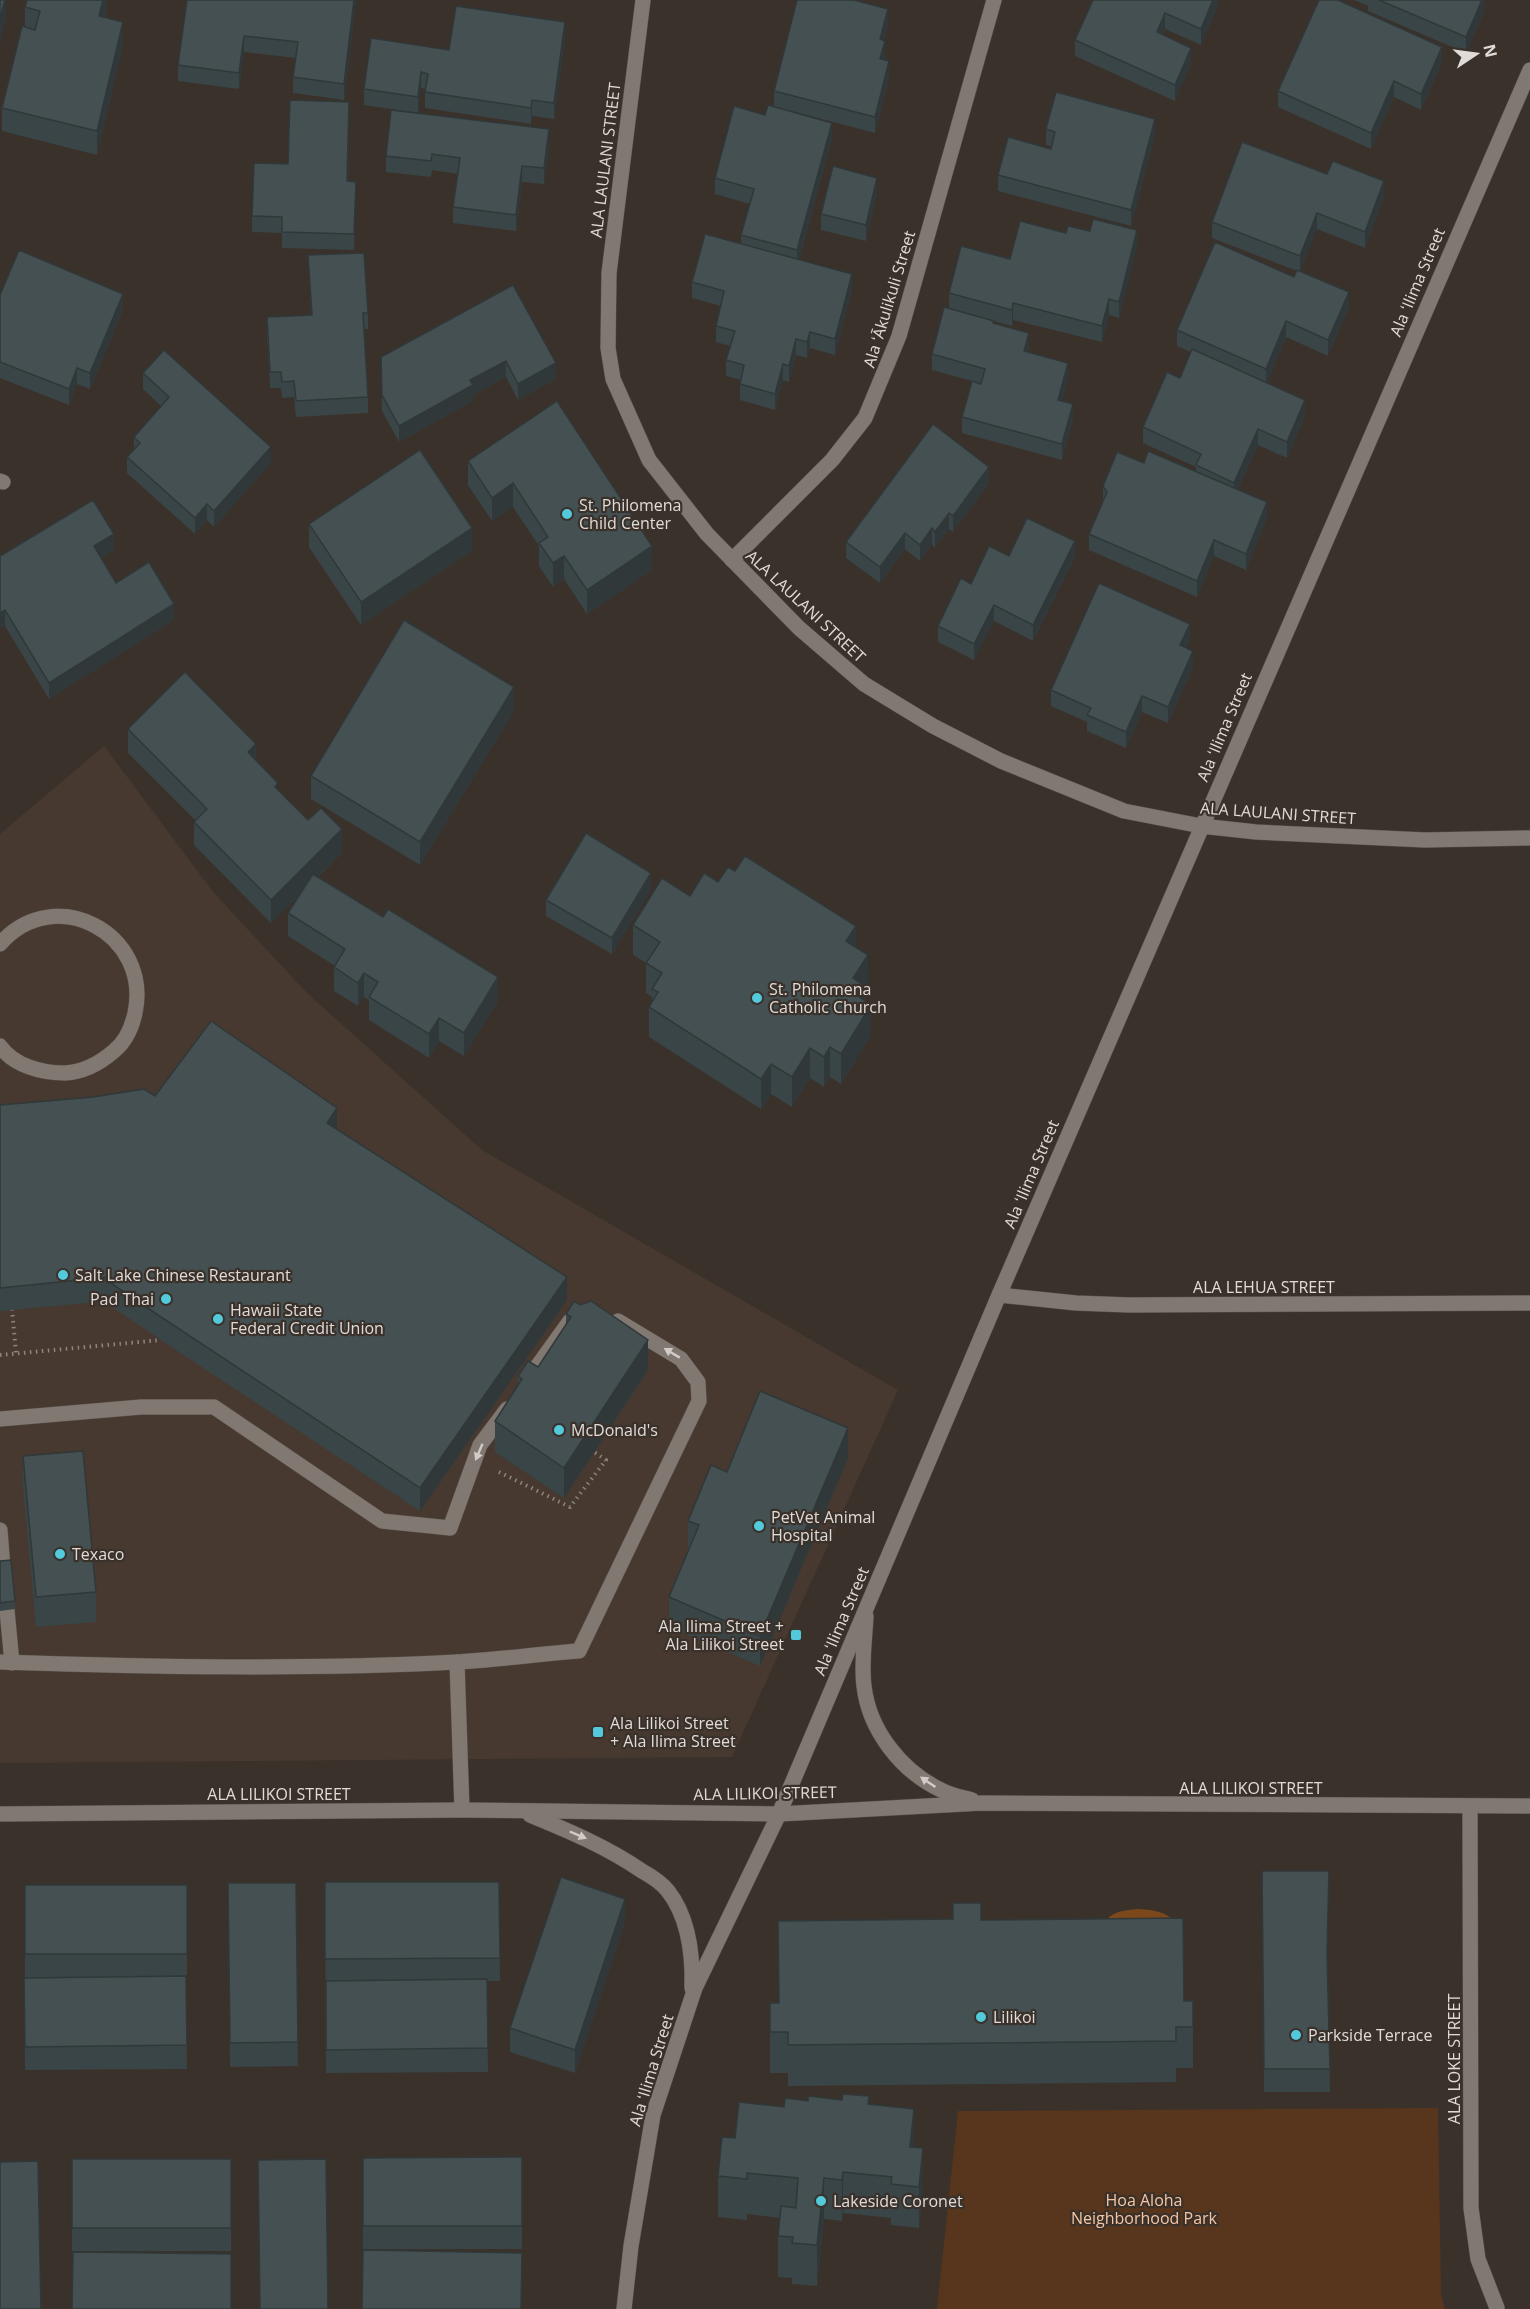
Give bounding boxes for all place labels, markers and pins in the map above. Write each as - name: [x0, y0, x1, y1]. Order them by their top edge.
- place label: St. Philomena Child Center: [579, 494, 681, 534]
- marker: St. Philomena Child Center: [560, 507, 574, 521]
- place label: St. Philomena Catholic Church: [769, 978, 887, 1018]
- marker: St. Philomena Catholic Church: [750, 991, 764, 1005]
- place label: Salt Lake Chinese Restaurant: [75, 1264, 291, 1286]
- marker: Salt Lake Chinese Restaurant: [56, 1268, 70, 1282]
- place label: Pad Thai: [90, 1288, 154, 1310]
- marker: Pad Thai: [159, 1292, 173, 1306]
- place label: Hawaii State Federal Credit Union: [230, 1299, 384, 1339]
- marker: Hawaii State Federal Credit Union: [211, 1312, 225, 1326]
- place label: McDonald's: [571, 1419, 658, 1441]
- marker: McDonald's: [552, 1423, 566, 1437]
- place label: PetVet Animal Hospital: [771, 1506, 875, 1546]
- marker: PetVet Animal Hospital: [752, 1519, 766, 1533]
- place label: Texaco: [72, 1543, 124, 1565]
- marker: Texaco: [53, 1547, 67, 1561]
- place label: Ala Ilima Street + Ala Lilikoi Street: [658, 1615, 784, 1655]
- marker: Ala Ilima Street + Ala Lilikoi Street: [789, 1628, 803, 1642]
- place label: Ala Lilikoi Street + Ala Ilima Street: [610, 1712, 736, 1752]
- marker: Ala Lilikoi Street + Ala Ilima Street: [591, 1725, 605, 1739]
- place label: Lilikoi: [993, 2006, 1036, 2028]
- marker: Lilikoi: [974, 2010, 988, 2024]
- place label: Parkside Terrace: [1308, 2024, 1432, 2046]
- marker: Parkside Terrace: [1289, 2028, 1303, 2042]
- place label: Lakeside Coronet: [833, 2190, 963, 2212]
- marker: Lakeside Coronet: [814, 2194, 828, 2208]

